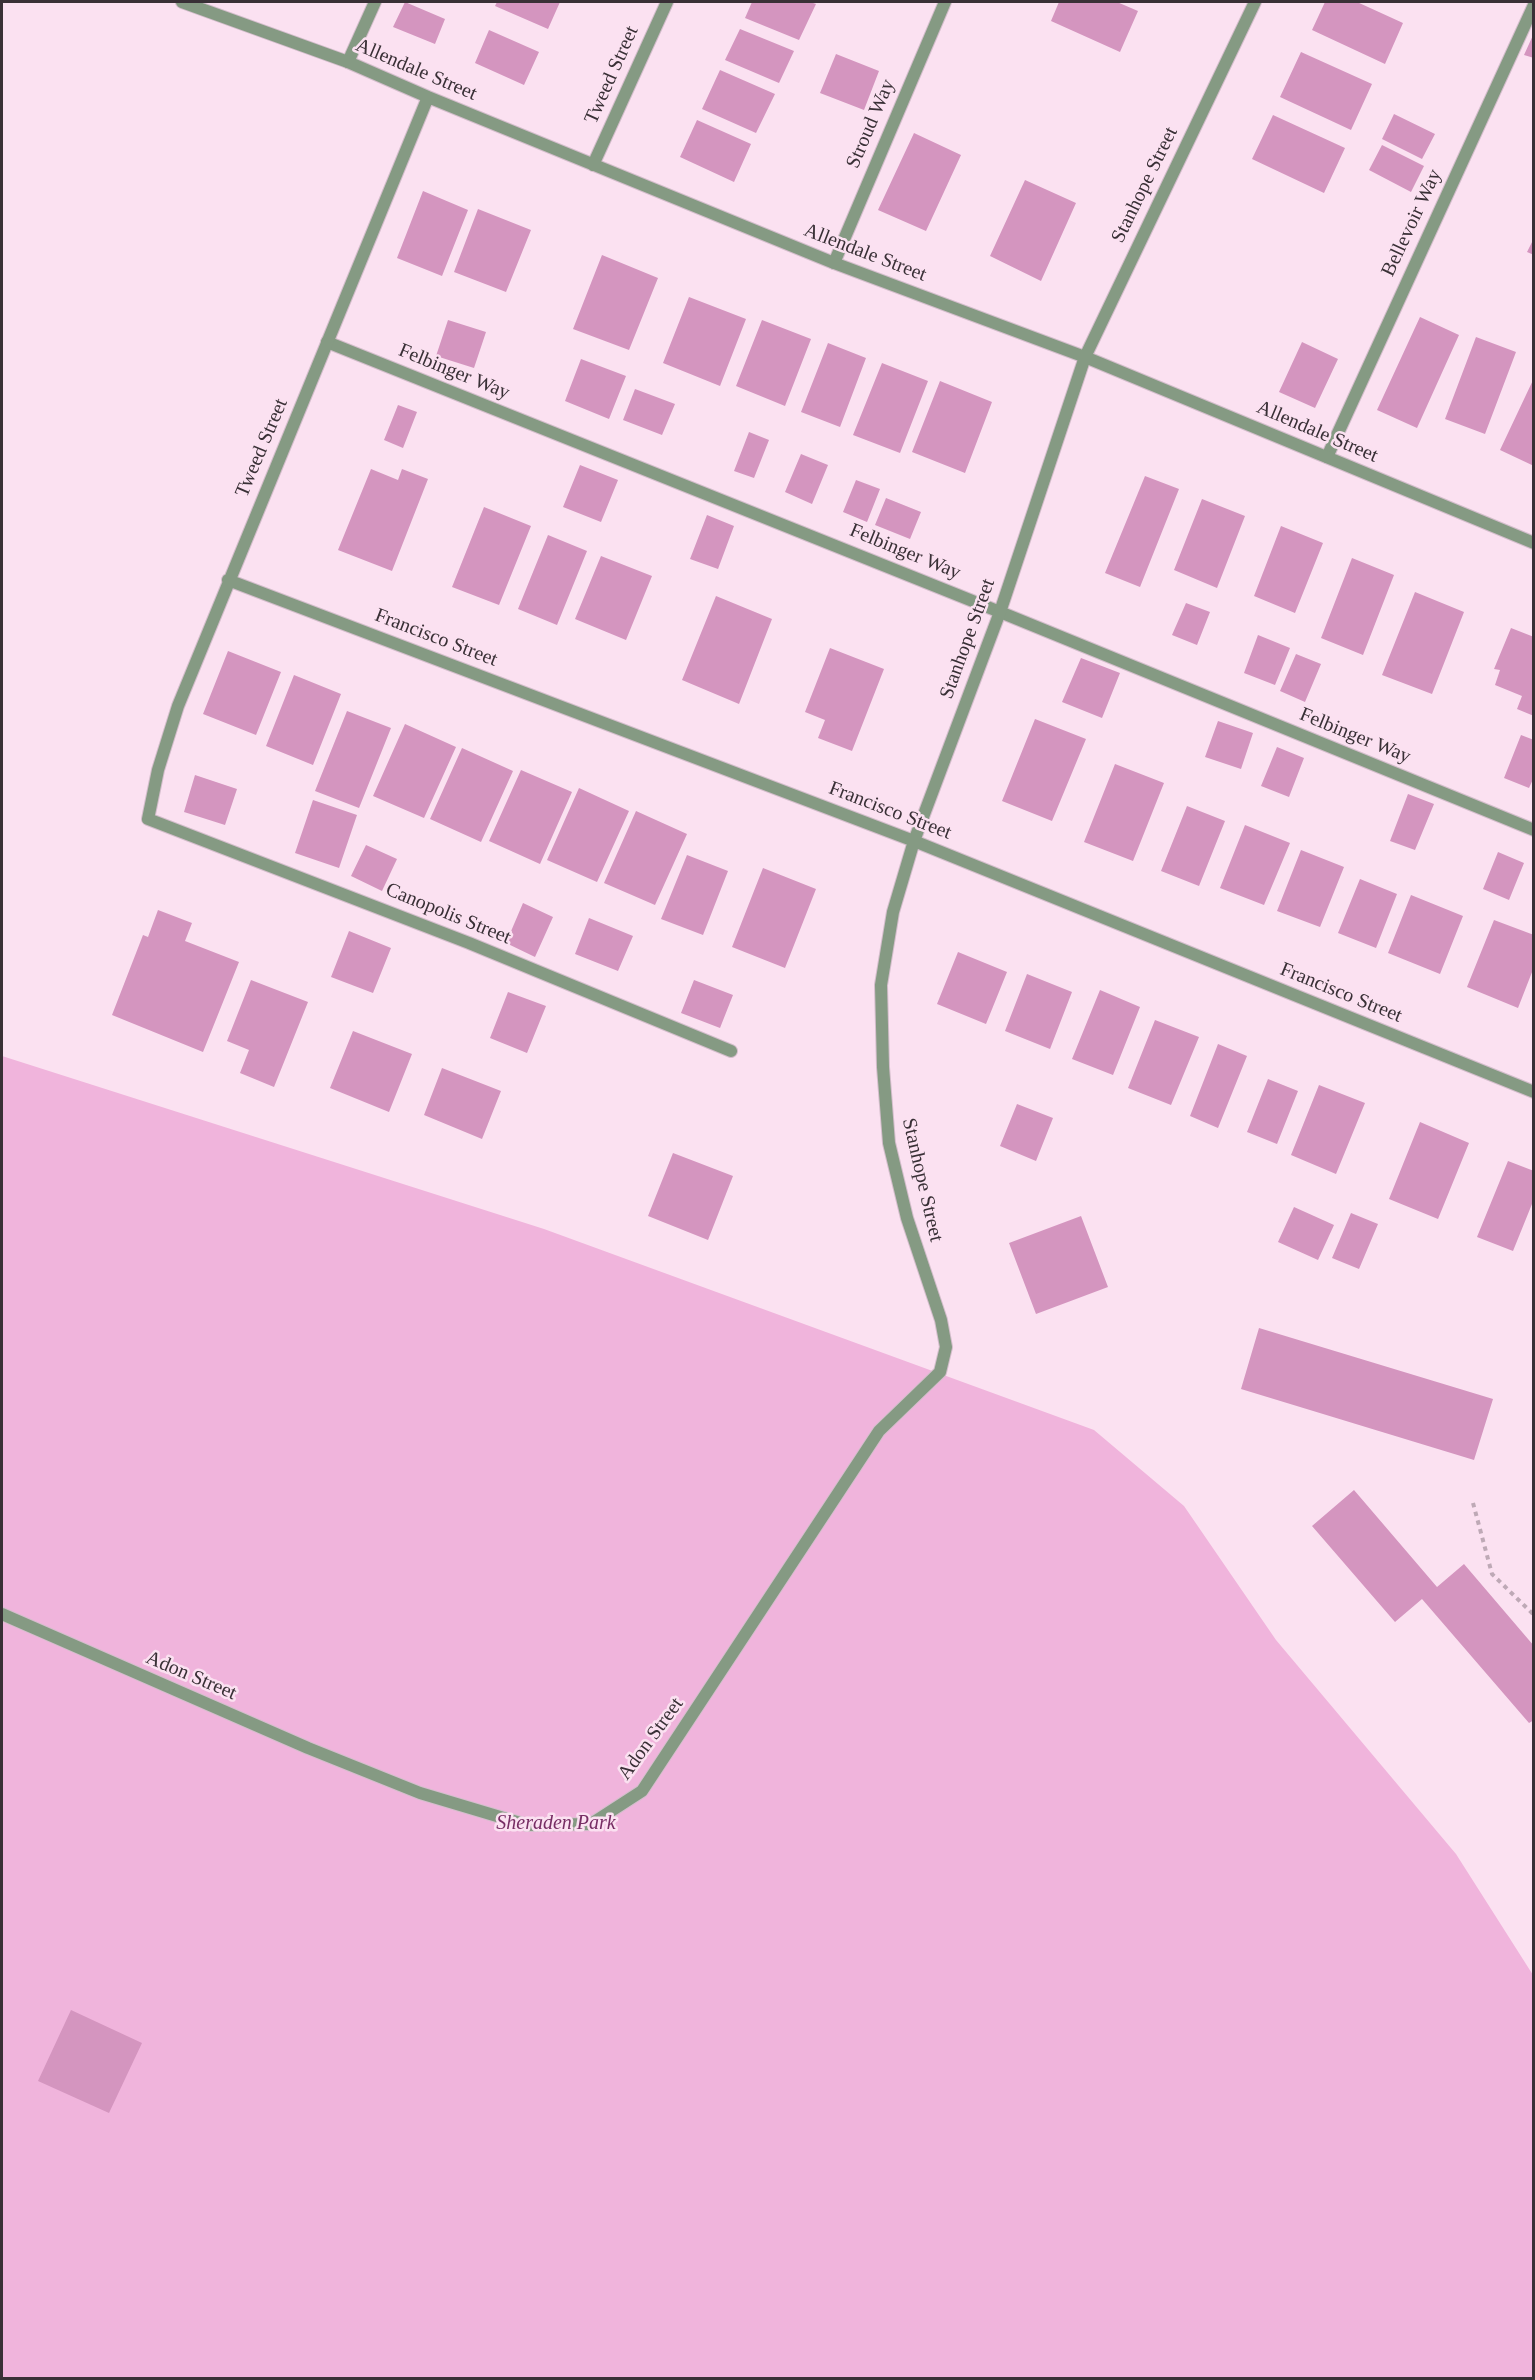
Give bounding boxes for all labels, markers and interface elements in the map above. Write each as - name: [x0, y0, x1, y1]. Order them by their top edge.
- street label: Tweed Street: [580, 22, 644, 128]
- street label: Allendale Street: [352, 34, 480, 106]
- street label: Stroud Way: [841, 76, 901, 172]
- street label: Stanhope Street: [1107, 123, 1183, 247]
- street label: Bellevoir Way: [1377, 166, 1447, 280]
- street label: Allendale Street: [800, 219, 930, 287]
- street label: Felbinger Way: [395, 339, 513, 405]
- street label: Tweed Street: [231, 395, 293, 501]
- street label: Allendale Street: [1253, 396, 1381, 468]
- street label: Felbinger Way: [846, 519, 964, 585]
- street label: Stanhope Street: [935, 576, 1001, 702]
- street label: Francisco Street: [371, 604, 501, 672]
- street label: Felbinger Way: [1296, 703, 1414, 769]
- street label: Francisco Street: [825, 777, 955, 845]
- street label: Canopolis Street: [382, 878, 514, 950]
- street label: Francisco Street: [1277, 958, 1405, 1028]
- street label: Stanhope Street: [896, 1116, 948, 1244]
- street label: Adon Street: [142, 1646, 240, 1706]
- street label: Adon Street: [613, 1693, 689, 1785]
- park label: Sheraden Park: [496, 1812, 616, 1836]

